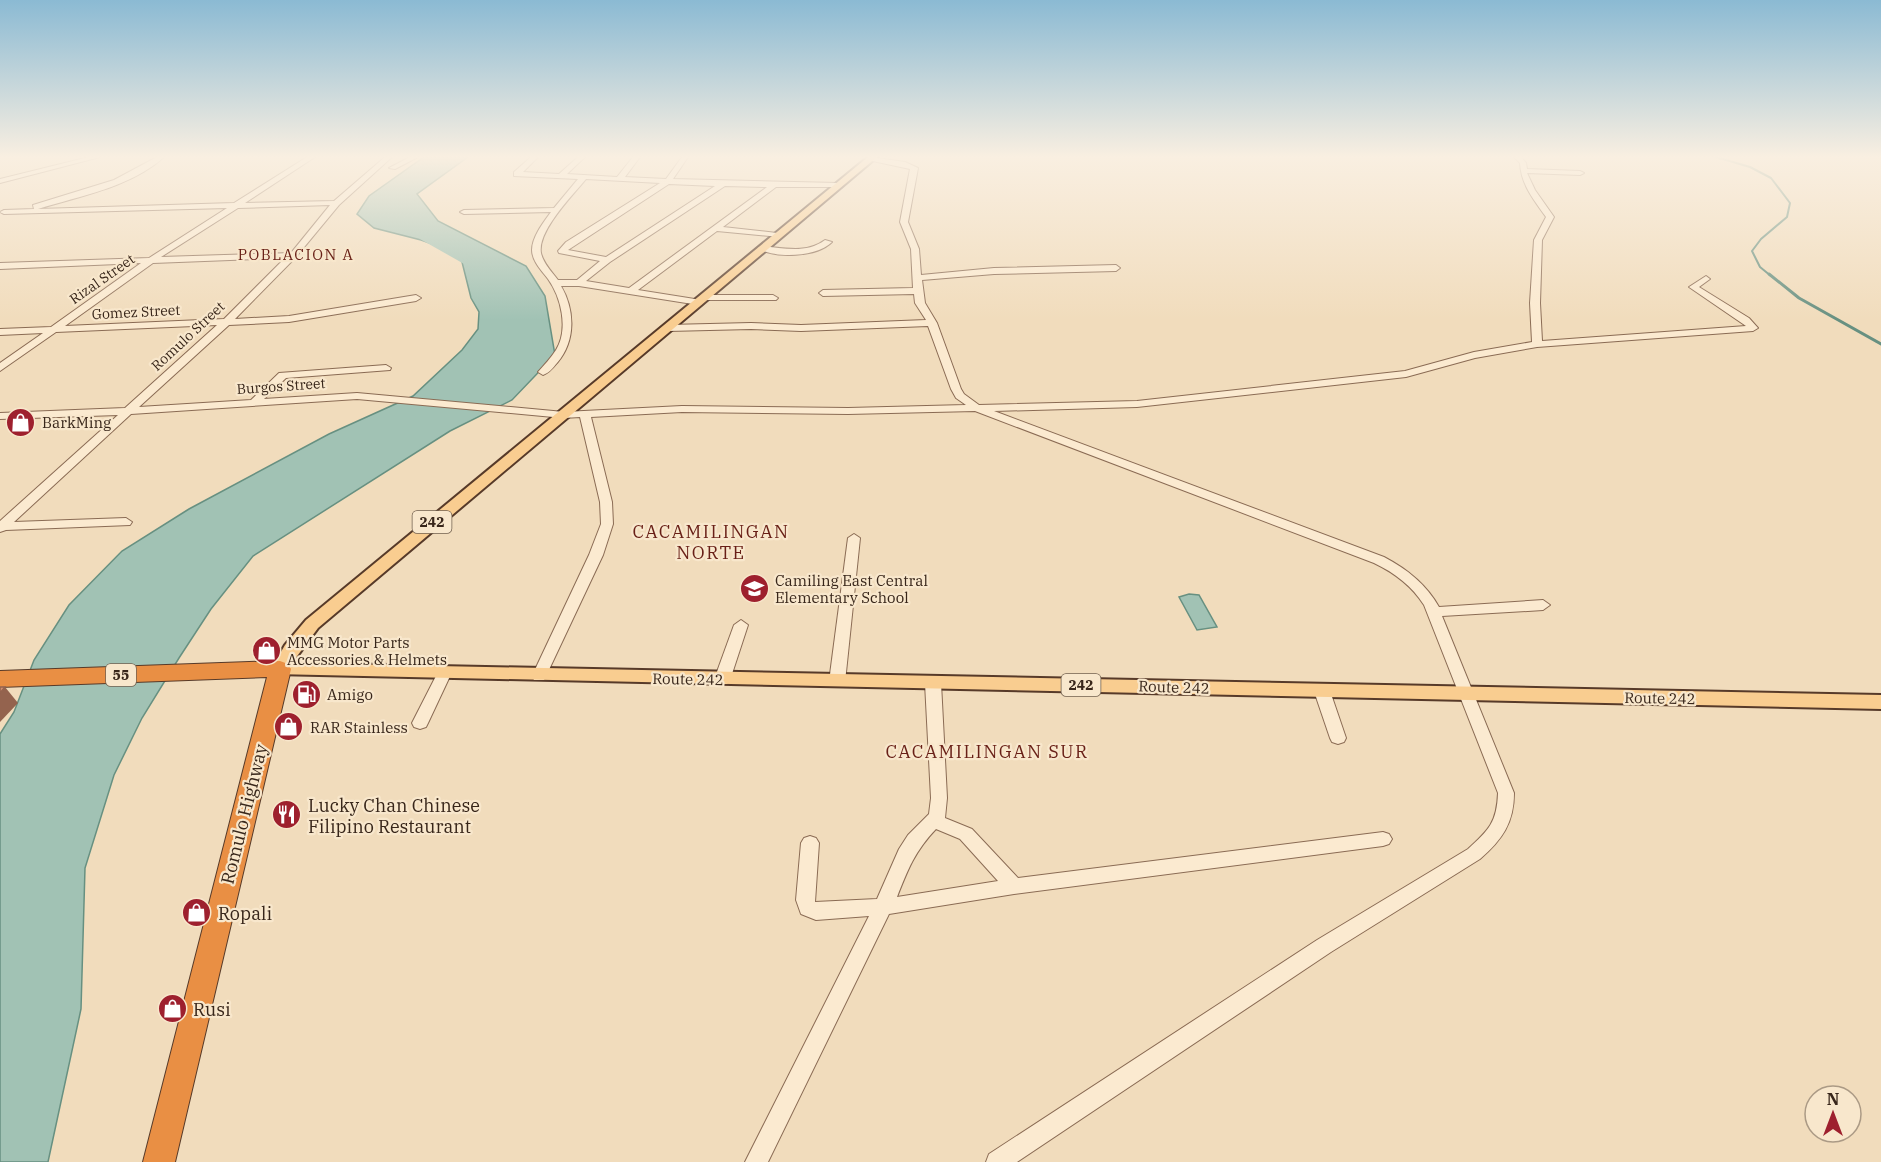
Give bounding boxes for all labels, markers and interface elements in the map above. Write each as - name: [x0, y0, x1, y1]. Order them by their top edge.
- district label: POBLACION A: [238, 245, 354, 264]
- street label: Rizal Street: [66, 250, 138, 308]
- street label: Romulo Street: [148, 297, 228, 375]
- street label: Gomez Street: [91, 301, 181, 323]
- street label: Burgos Street: [236, 374, 326, 398]
- shop icon: BarkMing: [5, 406, 37, 438]
- place label: BarkMing: [42, 413, 111, 432]
- road number: 242: [412, 511, 452, 533]
- district label: CACAMILINGAN NORTE: [632, 520, 790, 564]
- place label: Camiling East Central Elementary School: [775, 571, 928, 607]
- school or university icon: Camiling East Central Elementary School: [738, 573, 770, 605]
- place label: MMG Motor Parts Accessories & Helmets: [287, 633, 447, 669]
- shop icon: MMG Motor Parts Accessories & Helmets: [250, 635, 282, 667]
- road number: 55: [106, 664, 136, 686]
- street label: Route 242: [652, 669, 724, 689]
- road number: 242: [1062, 674, 1100, 696]
- street label: Route 242: [1138, 676, 1210, 698]
- fuel station icon: Amigo: [290, 678, 322, 710]
- place label: Amigo: [327, 685, 373, 704]
- street label: Route 242: [1624, 688, 1696, 708]
- shop icon: RAR Stainless: [273, 711, 305, 743]
- place label: RAR Stainless: [310, 718, 408, 737]
- district label: CACAMILINGAN SUR: [885, 740, 1089, 763]
- street label: Romulo Highway: [215, 741, 273, 887]
- place label: Lucky Chan Chinese Filipino Restaurant: [308, 794, 480, 838]
- restaurant icon: Lucky Chan Chinese Filipino Restaurant: [271, 799, 303, 831]
- shop icon: Ropali: [181, 897, 213, 929]
- place label: Ropali: [218, 902, 272, 925]
- shop icon: Rusi: [156, 993, 188, 1025]
- place label: Rusi: [193, 998, 231, 1021]
- north arrow: [1803, 1084, 1863, 1144]
- text: N: [1827, 1089, 1839, 1109]

